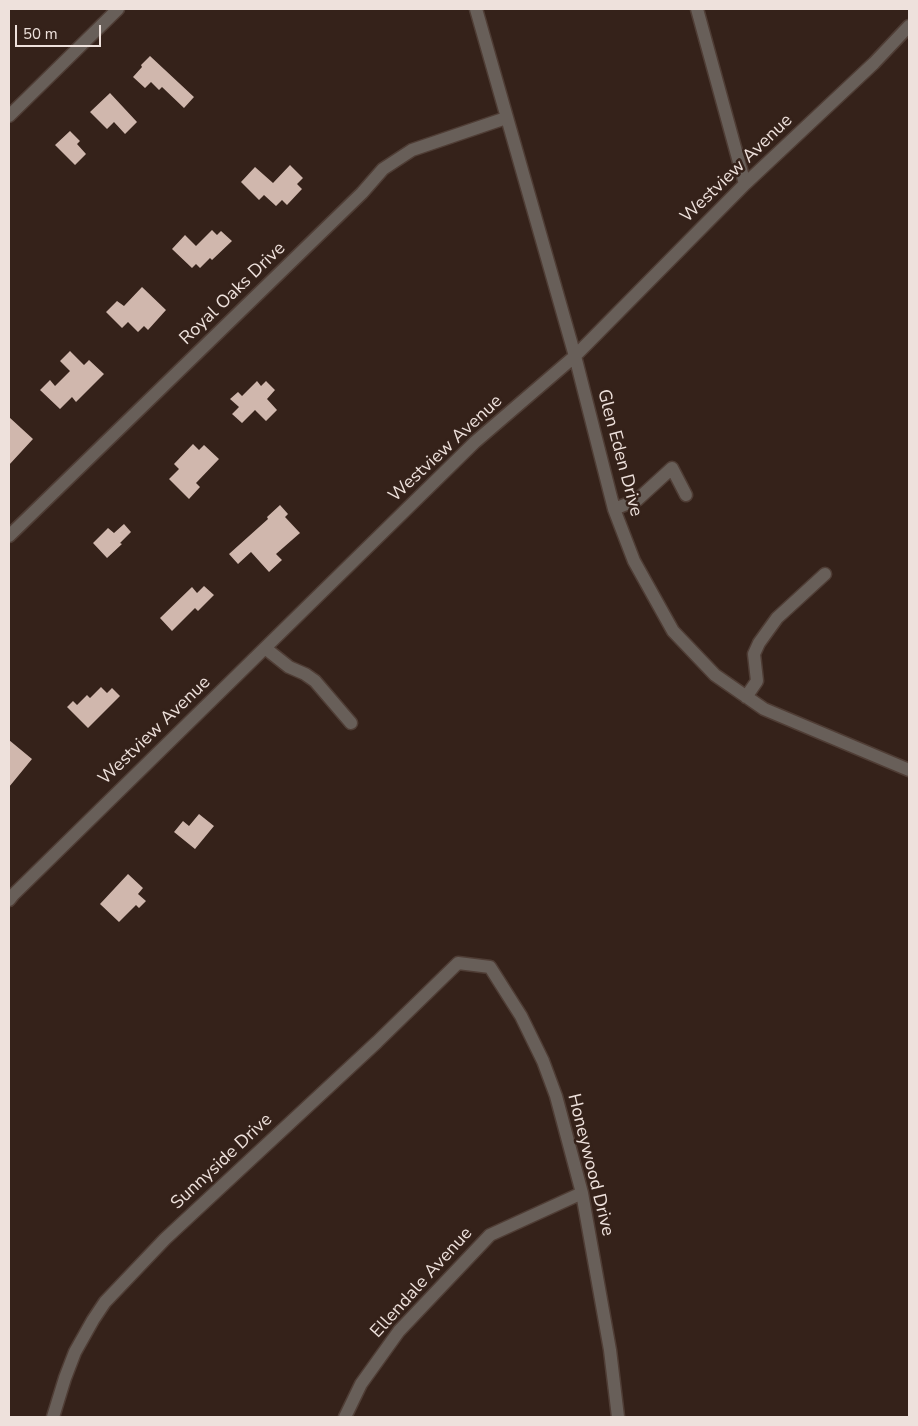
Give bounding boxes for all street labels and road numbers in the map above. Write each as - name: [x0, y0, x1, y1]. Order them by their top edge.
- street label: Westview Avenue: [677, 110, 797, 228]
- street label: Royal Oaks Drive: [176, 238, 290, 350]
- street label: Glen Eden Drive: [592, 387, 646, 519]
- street label: Westview Avenue: [385, 391, 507, 507]
- street label: Westview Avenue: [95, 672, 215, 790]
- street label: Honeywood Drive: [562, 1092, 618, 1238]
- street label: Sunnyside Drive: [167, 1109, 277, 1215]
- street label: Ellendale Avenue: [367, 1223, 477, 1343]

